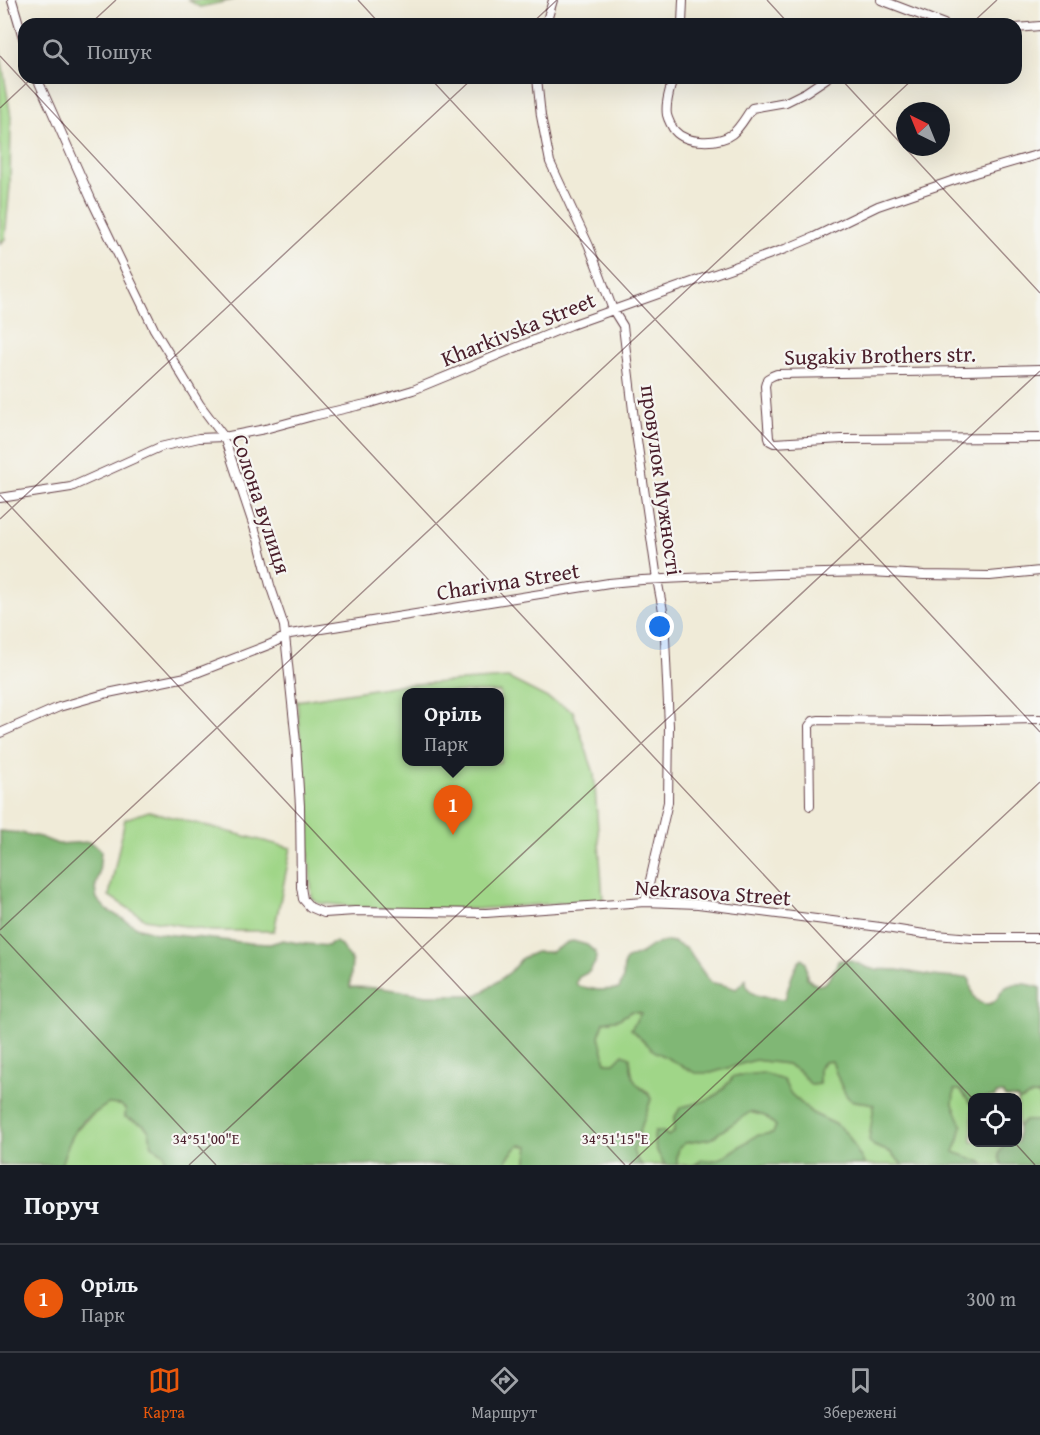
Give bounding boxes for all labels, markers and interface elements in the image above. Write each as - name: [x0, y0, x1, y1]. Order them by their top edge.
- search box: [18, 18, 1022, 84]
- icon: search: [39, 35, 72, 68]
- text: Пошук: [87, 35, 152, 67]
- north arrow: [896, 102, 950, 156]
- street label: Kharkivska Street: [436, 283, 600, 375]
- street label: Sugakiv Brothers str.: [784, 337, 976, 373]
- street label: провулок Мужності: [633, 383, 691, 577]
- street label: Солона вулиця: [224, 430, 300, 578]
- street label: Charivna Street: [434, 554, 582, 608]
- your location: [645, 612, 674, 641]
- popup: [402, 688, 504, 766]
- text: Оріль: [424, 697, 482, 729]
- text: Парк: [424, 729, 468, 758]
- pin: 1: [434, 786, 472, 835]
- street label: Nekrasova Street: [634, 871, 792, 913]
- map controls: [968, 1093, 1022, 1147]
- button: locate: [968, 1093, 1022, 1147]
- text: 34°51'00"E: [173, 1128, 240, 1149]
- text: 34°51'15"E: [582, 1128, 649, 1149]
- text: Поруч: [24, 1185, 99, 1224]
- text: Оріль: [81, 1268, 138, 1300]
- text: 1: [38, 1284, 49, 1313]
- text: 300 m: [966, 1284, 1016, 1313]
- text: Парк: [81, 1300, 125, 1329]
- tab: Карта: [143, 1364, 185, 1424]
- tab: Маршрут: [471, 1364, 537, 1424]
- tab: Збережені: [824, 1364, 897, 1424]

